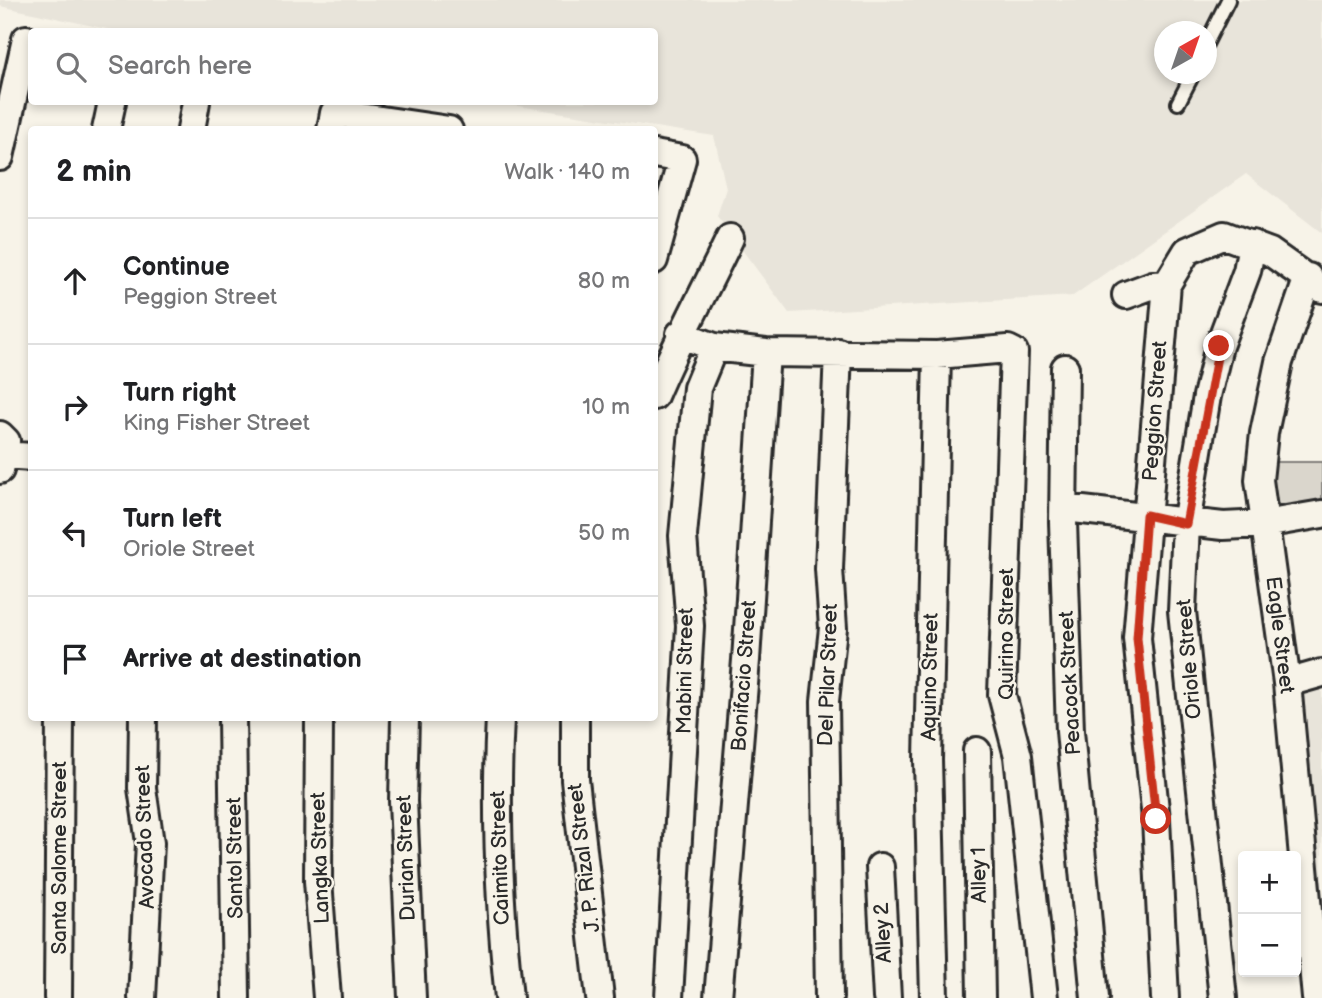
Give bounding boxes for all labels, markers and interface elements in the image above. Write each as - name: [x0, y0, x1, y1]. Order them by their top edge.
- north arrow: [1154, 21, 1217, 84]
- search box: [28, 28, 658, 105]
- icon: search: [52, 48, 90, 86]
- text: Search here: [108, 51, 252, 82]
- text: 2 min: [56, 154, 132, 190]
- text: Walk · 140 m: [504, 158, 630, 186]
- text: Continue: [123, 252, 230, 283]
- icon: ahead: [56, 262, 94, 300]
- text: 80 m: [578, 267, 630, 295]
- text: Peggion Street: [123, 283, 277, 311]
- route end: [1203, 330, 1234, 361]
- street label: Peggion Street: [1138, 339, 1172, 482]
- text: Turn right: [123, 378, 236, 409]
- icon: right: [56, 388, 94, 426]
- text: 10 m: [582, 393, 630, 421]
- text: King Fisher Street: [123, 409, 310, 437]
- text: Turn left: [123, 504, 222, 535]
- icon: left: [56, 514, 94, 552]
- text: 50 m: [578, 519, 630, 547]
- text: Oriole Street: [123, 535, 255, 563]
- street label: Quirino Street: [994, 567, 1019, 700]
- street label: Eagle Street: [1260, 575, 1300, 696]
- street label: Oriole Street: [1171, 597, 1207, 720]
- street label: Bonifacio Street: [726, 599, 762, 752]
- street label: Del Pilar Street: [813, 603, 843, 747]
- street label: Mabini Street: [671, 607, 699, 734]
- street label: Peacock Street: [1054, 610, 1086, 756]
- street label: Aquino Street: [916, 612, 944, 741]
- icon: arrive: [56, 640, 94, 678]
- text: Arrive at destination: [123, 644, 362, 675]
- street label: Santa Salome Street: [47, 761, 72, 955]
- street label: Avocado Street: [130, 764, 160, 909]
- street label: J. P. Rizal Street: [562, 782, 606, 934]
- street label: Caimito Street: [485, 790, 515, 926]
- street label: Langka Street: [305, 791, 335, 924]
- street label: Durian Street: [391, 794, 421, 921]
- street label: Santol Street: [221, 796, 249, 919]
- route start: [1140, 803, 1171, 834]
- street label: Alley 1: [966, 847, 992, 903]
- map controls: [1238, 851, 1301, 977]
- button: +: [1238, 851, 1301, 914]
- street label: Alley 2: [869, 902, 897, 964]
- button: −: [1238, 914, 1301, 977]

